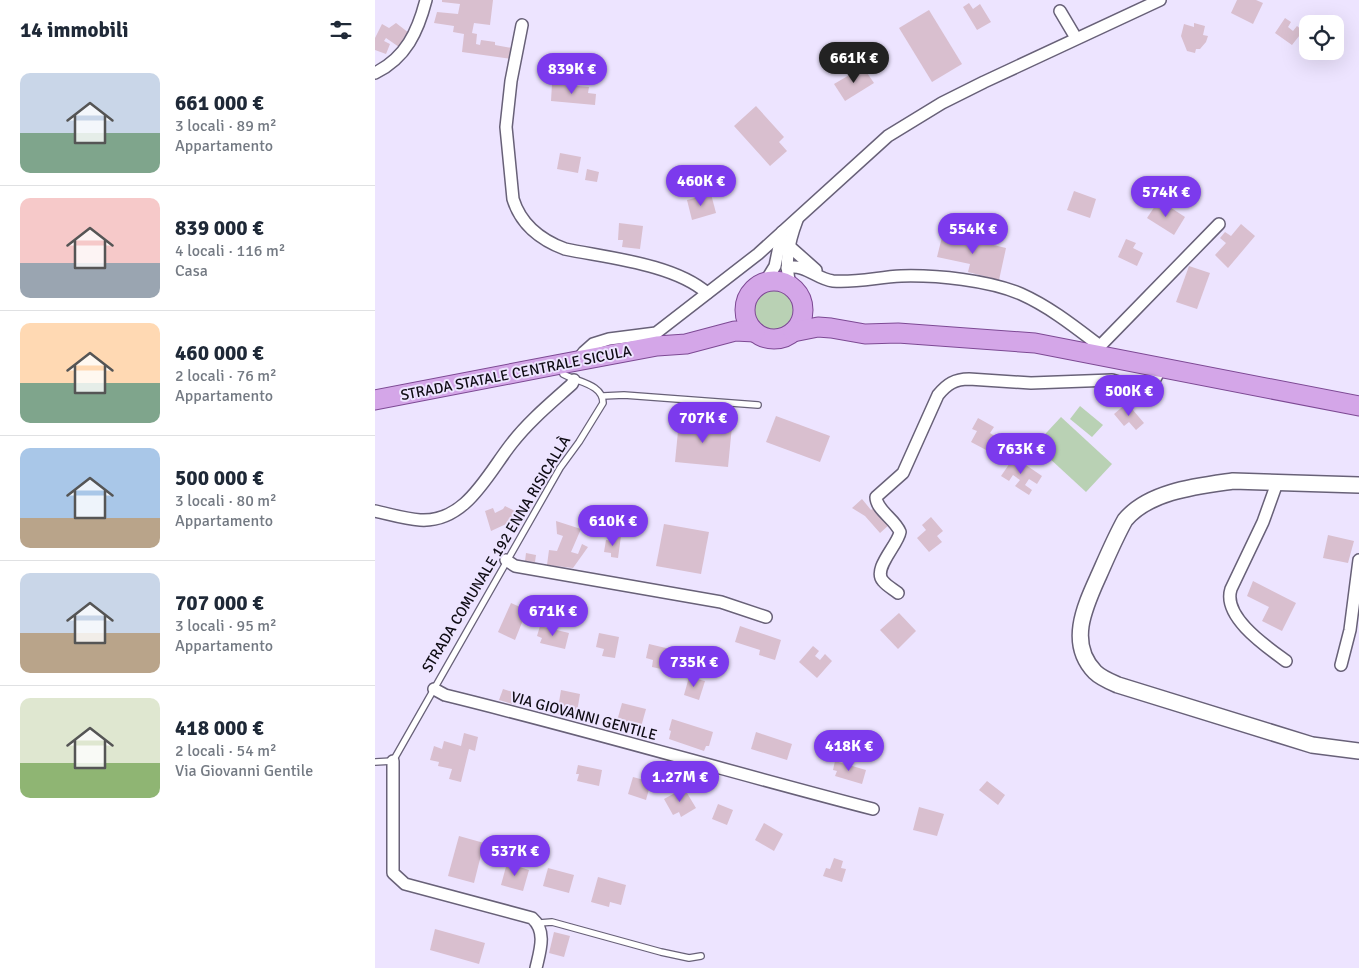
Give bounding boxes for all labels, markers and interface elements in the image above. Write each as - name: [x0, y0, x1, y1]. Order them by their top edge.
- map controls: [1299, 15, 1344, 60]
- button: locate: [1299, 15, 1344, 60]
- icon: filters: [327, 16, 355, 44]
- text: 14 immobili: [20, 17, 129, 43]
- pin: 661K €: [813, 42, 895, 84]
- text: 661K €: [830, 48, 878, 68]
- pin: 839K €: [531, 52, 613, 95]
- text: 839K €: [548, 59, 596, 79]
- text: 661 000 €: [175, 90, 264, 116]
- icon: home: [60, 93, 120, 153]
- text: 3 locali · 89 m²: [175, 116, 277, 136]
- text: Appartamento: [175, 136, 273, 156]
- pin: 460K €: [660, 164, 742, 207]
- text: 460K €: [677, 171, 725, 191]
- pin: 574K €: [1125, 176, 1207, 218]
- text: 574K €: [1142, 182, 1190, 202]
- pin: 554K €: [932, 212, 1014, 255]
- text: 839 000 €: [175, 215, 264, 241]
- icon: home: [60, 218, 120, 278]
- text: 554K €: [949, 219, 997, 239]
- text: 4 locali · 116 m²: [175, 241, 285, 261]
- text: Casa: [175, 261, 208, 281]
- text: 460 000 €: [175, 340, 264, 366]
- street label: STRADA STATALE CENTRALE SICULA: [399, 342, 633, 404]
- icon: home: [60, 343, 120, 403]
- text: 2 locali · 76 m²: [175, 366, 277, 386]
- pin: 500K €: [1088, 374, 1170, 417]
- text: 500K €: [1105, 381, 1153, 401]
- text: Appartamento: [175, 386, 273, 406]
- pin: 707K €: [662, 402, 744, 444]
- text: 707K €: [679, 408, 727, 428]
- street label: STRADA COMUNALE 192 ENNA RISICALLÀ: [417, 432, 574, 676]
- pin: 763K €: [980, 432, 1062, 475]
- text: 763K €: [997, 439, 1045, 459]
- text: 500 000 €: [175, 465, 264, 491]
- icon: home: [60, 468, 120, 528]
- text: 3 locali · 80 m²: [175, 491, 277, 511]
- pin: 610K €: [572, 504, 654, 547]
- text: Appartamento: [175, 511, 273, 531]
- text: 610K €: [589, 511, 637, 531]
- text: 707 000 €: [175, 590, 264, 616]
- icon: home: [60, 593, 120, 653]
- pin: 671K €: [512, 594, 594, 637]
- text: 671K €: [529, 601, 577, 621]
- text: 3 locali · 95 m²: [175, 616, 277, 636]
- text: Appartamento: [175, 636, 273, 656]
- pin: 735K €: [653, 646, 735, 688]
- text: 735K €: [670, 652, 718, 672]
- street label: VIA GIOVANNI GENTILE: [509, 688, 659, 744]
- text: 418 000 €: [175, 715, 264, 741]
- icon: home: [60, 718, 120, 778]
- pin: 418K €: [808, 730, 890, 772]
- text: 418K €: [825, 736, 873, 756]
- text: 2 locali · 54 m²: [175, 741, 277, 761]
- pin: 1.27M €: [634, 760, 726, 803]
- text: Via Giovanni Gentile: [175, 761, 313, 781]
- text: 1.27M €: [652, 767, 708, 787]
- pin: 537K €: [474, 834, 556, 877]
- text: 537K €: [491, 841, 539, 861]

